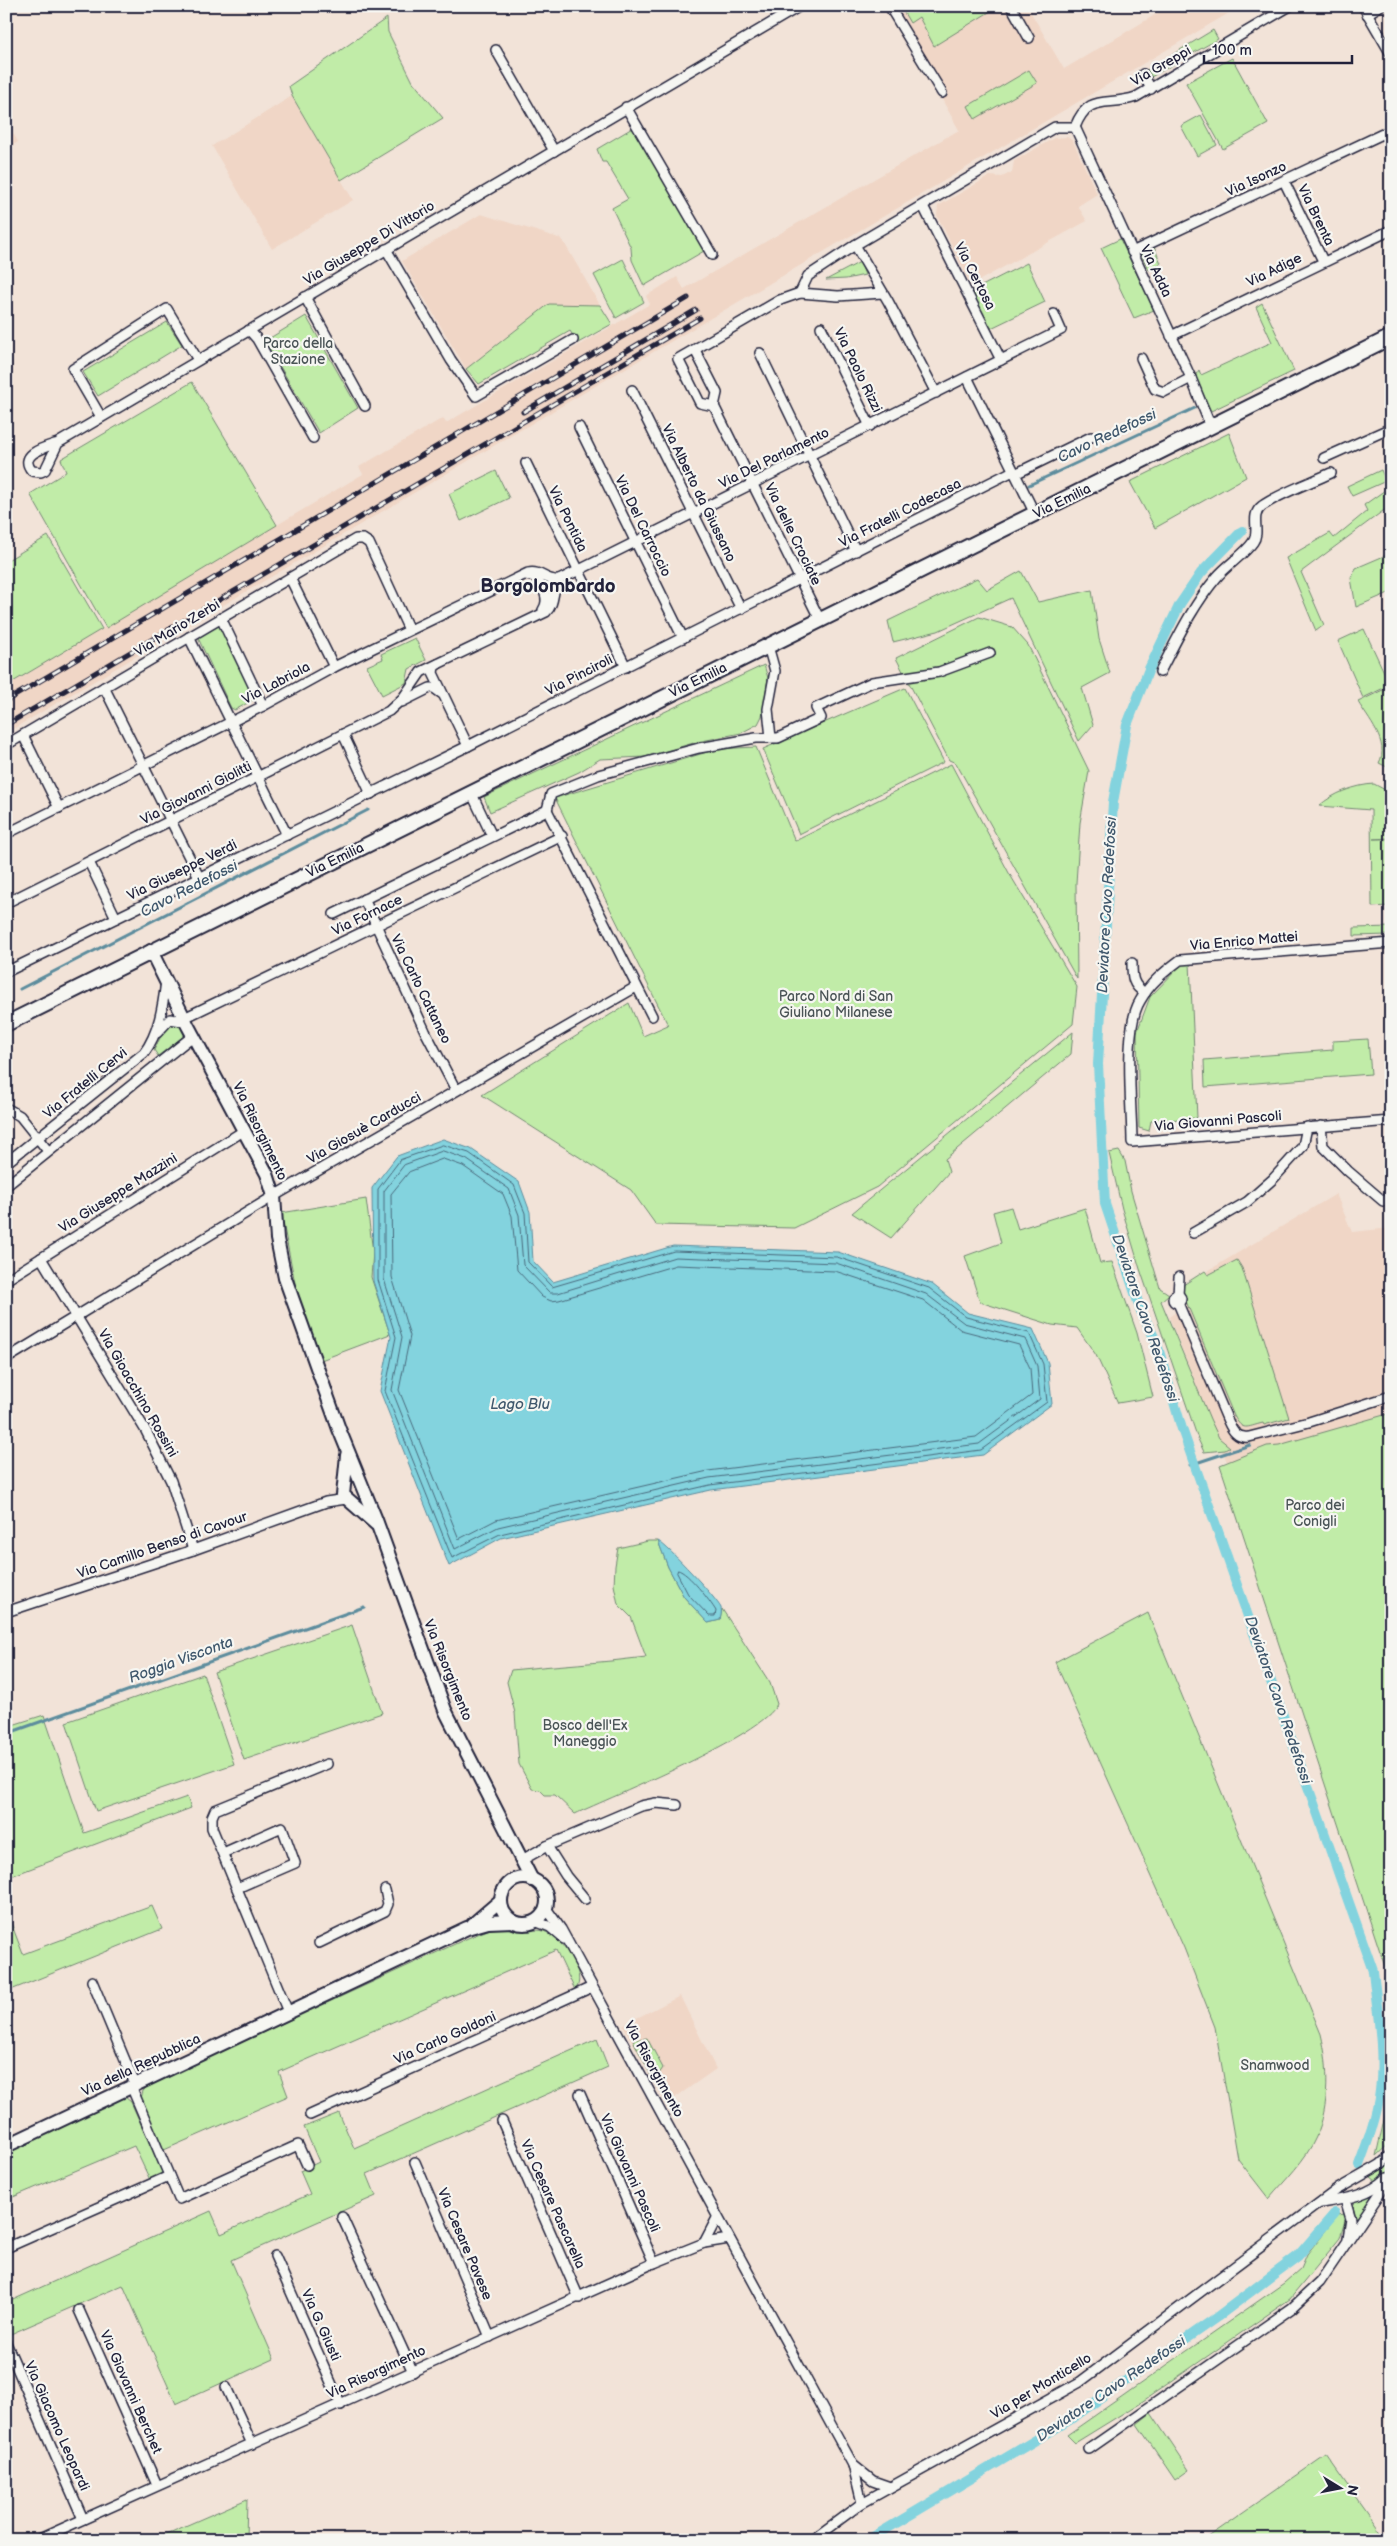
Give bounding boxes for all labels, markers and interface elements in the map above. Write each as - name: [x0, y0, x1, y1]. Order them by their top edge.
- scale bar: [1204, 32, 1352, 64]
- text: 100 m: [1212, 41, 1252, 60]
- street label: Via Greppi: [1128, 42, 1194, 90]
- street label: Via Isonzo: [1223, 157, 1289, 200]
- street label: Via Brenta: [1294, 182, 1338, 248]
- street label: Via Giuseppe Di Vittorio: [300, 197, 438, 289]
- street label: Via Certosa: [951, 239, 999, 313]
- street label: Via Adda: [1136, 242, 1176, 300]
- street label: Via Adige: [1243, 249, 1305, 291]
- street label: Via Paolo Rizzi: [830, 325, 886, 415]
- park label: Parco della Stazione: [263, 335, 333, 368]
- water label: Cavo Redefossi: [1055, 405, 1160, 467]
- street label: Via Alberto da Giussano: [658, 421, 740, 565]
- street label: Via Del Parlamento: [716, 424, 832, 492]
- street label: Via Del Carroccio: [611, 473, 675, 579]
- street label: Via Fratelli Codecasa: [836, 475, 964, 551]
- street label: Via delle Crociate: [761, 480, 825, 588]
- street label: Via Emilia: [1030, 480, 1094, 522]
- street label: Via Pontida: [545, 483, 591, 555]
- district label: Borgolombardo: [480, 575, 616, 598]
- street label: Via Mario Zerbi: [131, 596, 223, 660]
- street label: Via Pinciroli: [542, 651, 616, 699]
- street label: Via Labriola: [239, 658, 313, 708]
- street label: Via Emilia: [666, 659, 730, 701]
- street label: Via Giovanni Giolitti: [138, 758, 254, 828]
- water label: Deviatore Cavo Redefossi: [1093, 816, 1121, 994]
- street label: Via Giuseppe Verdi: [124, 836, 240, 904]
- street label: Via Emilia: [303, 839, 367, 881]
- water label: Cavo Redefossi: [137, 856, 242, 922]
- street label: Via Fornace: [329, 891, 405, 939]
- street label: Via Enrico Mattei: [1189, 928, 1299, 954]
- street label: Via Carlo Cattaneo: [387, 932, 455, 1046]
- park label: Parco Nord di San Giuliano Milanese: [779, 988, 893, 1021]
- street label: Via Fratelli Cervi: [39, 1044, 131, 1122]
- street label: Via Risorgimento: [229, 1079, 291, 1183]
- street label: Via Giosuè Carducci: [304, 1088, 424, 1168]
- street label: Via Giovanni Pascoli: [1154, 1107, 1282, 1135]
- street label: Via Giuseppe Mazzini: [56, 1150, 180, 1236]
- water label: Deviatore Cavo Redefossi: [1107, 1232, 1183, 1405]
- street label: Via Gioacchino Rossini: [94, 1326, 182, 1460]
- water label: Lago Blu: [490, 1395, 551, 1414]
- park label: Parco dei Conigli: [1285, 1497, 1345, 1530]
- street label: Via Camillo Benso di Cavour: [75, 1508, 250, 1582]
- water label: Deviatore Cavo Redefossi: [1240, 1614, 1316, 1787]
- street label: Via Risorgimento: [420, 1617, 476, 1723]
- water label: Roggia Visconta: [126, 1632, 236, 1688]
- park label: Bosco dell'Ex Maneggio: [542, 1717, 628, 1750]
- street label: Via Carlo Goldoni: [391, 2008, 499, 2068]
- street label: Via Risorgimento: [621, 2018, 688, 2120]
- street label: Via della Repubblica: [79, 2030, 203, 2100]
- park label: Snamwood: [1241, 2057, 1309, 2074]
- street label: Via Giovanni Pascoli: [596, 2111, 664, 2235]
- street label: Via Cesare Pascarella: [517, 2137, 589, 2271]
- street label: Via Cesare Pavese: [434, 2186, 496, 2302]
- street label: Via G. Giusti: [298, 2287, 344, 2363]
- street label: Via Giovanni Berchet: [96, 2328, 166, 2457]
- water label: Deviatore Cavo Redefossi: [1033, 2331, 1190, 2446]
- street label: Via Risorgimento: [324, 2342, 428, 2402]
- street label: Via per Monticello: [988, 2349, 1094, 2423]
- street label: Via Giacomo Leopardi: [21, 2359, 93, 2493]
- north arrow: [1314, 2464, 1364, 2514]
- text: N: [1343, 2484, 1362, 2497]

